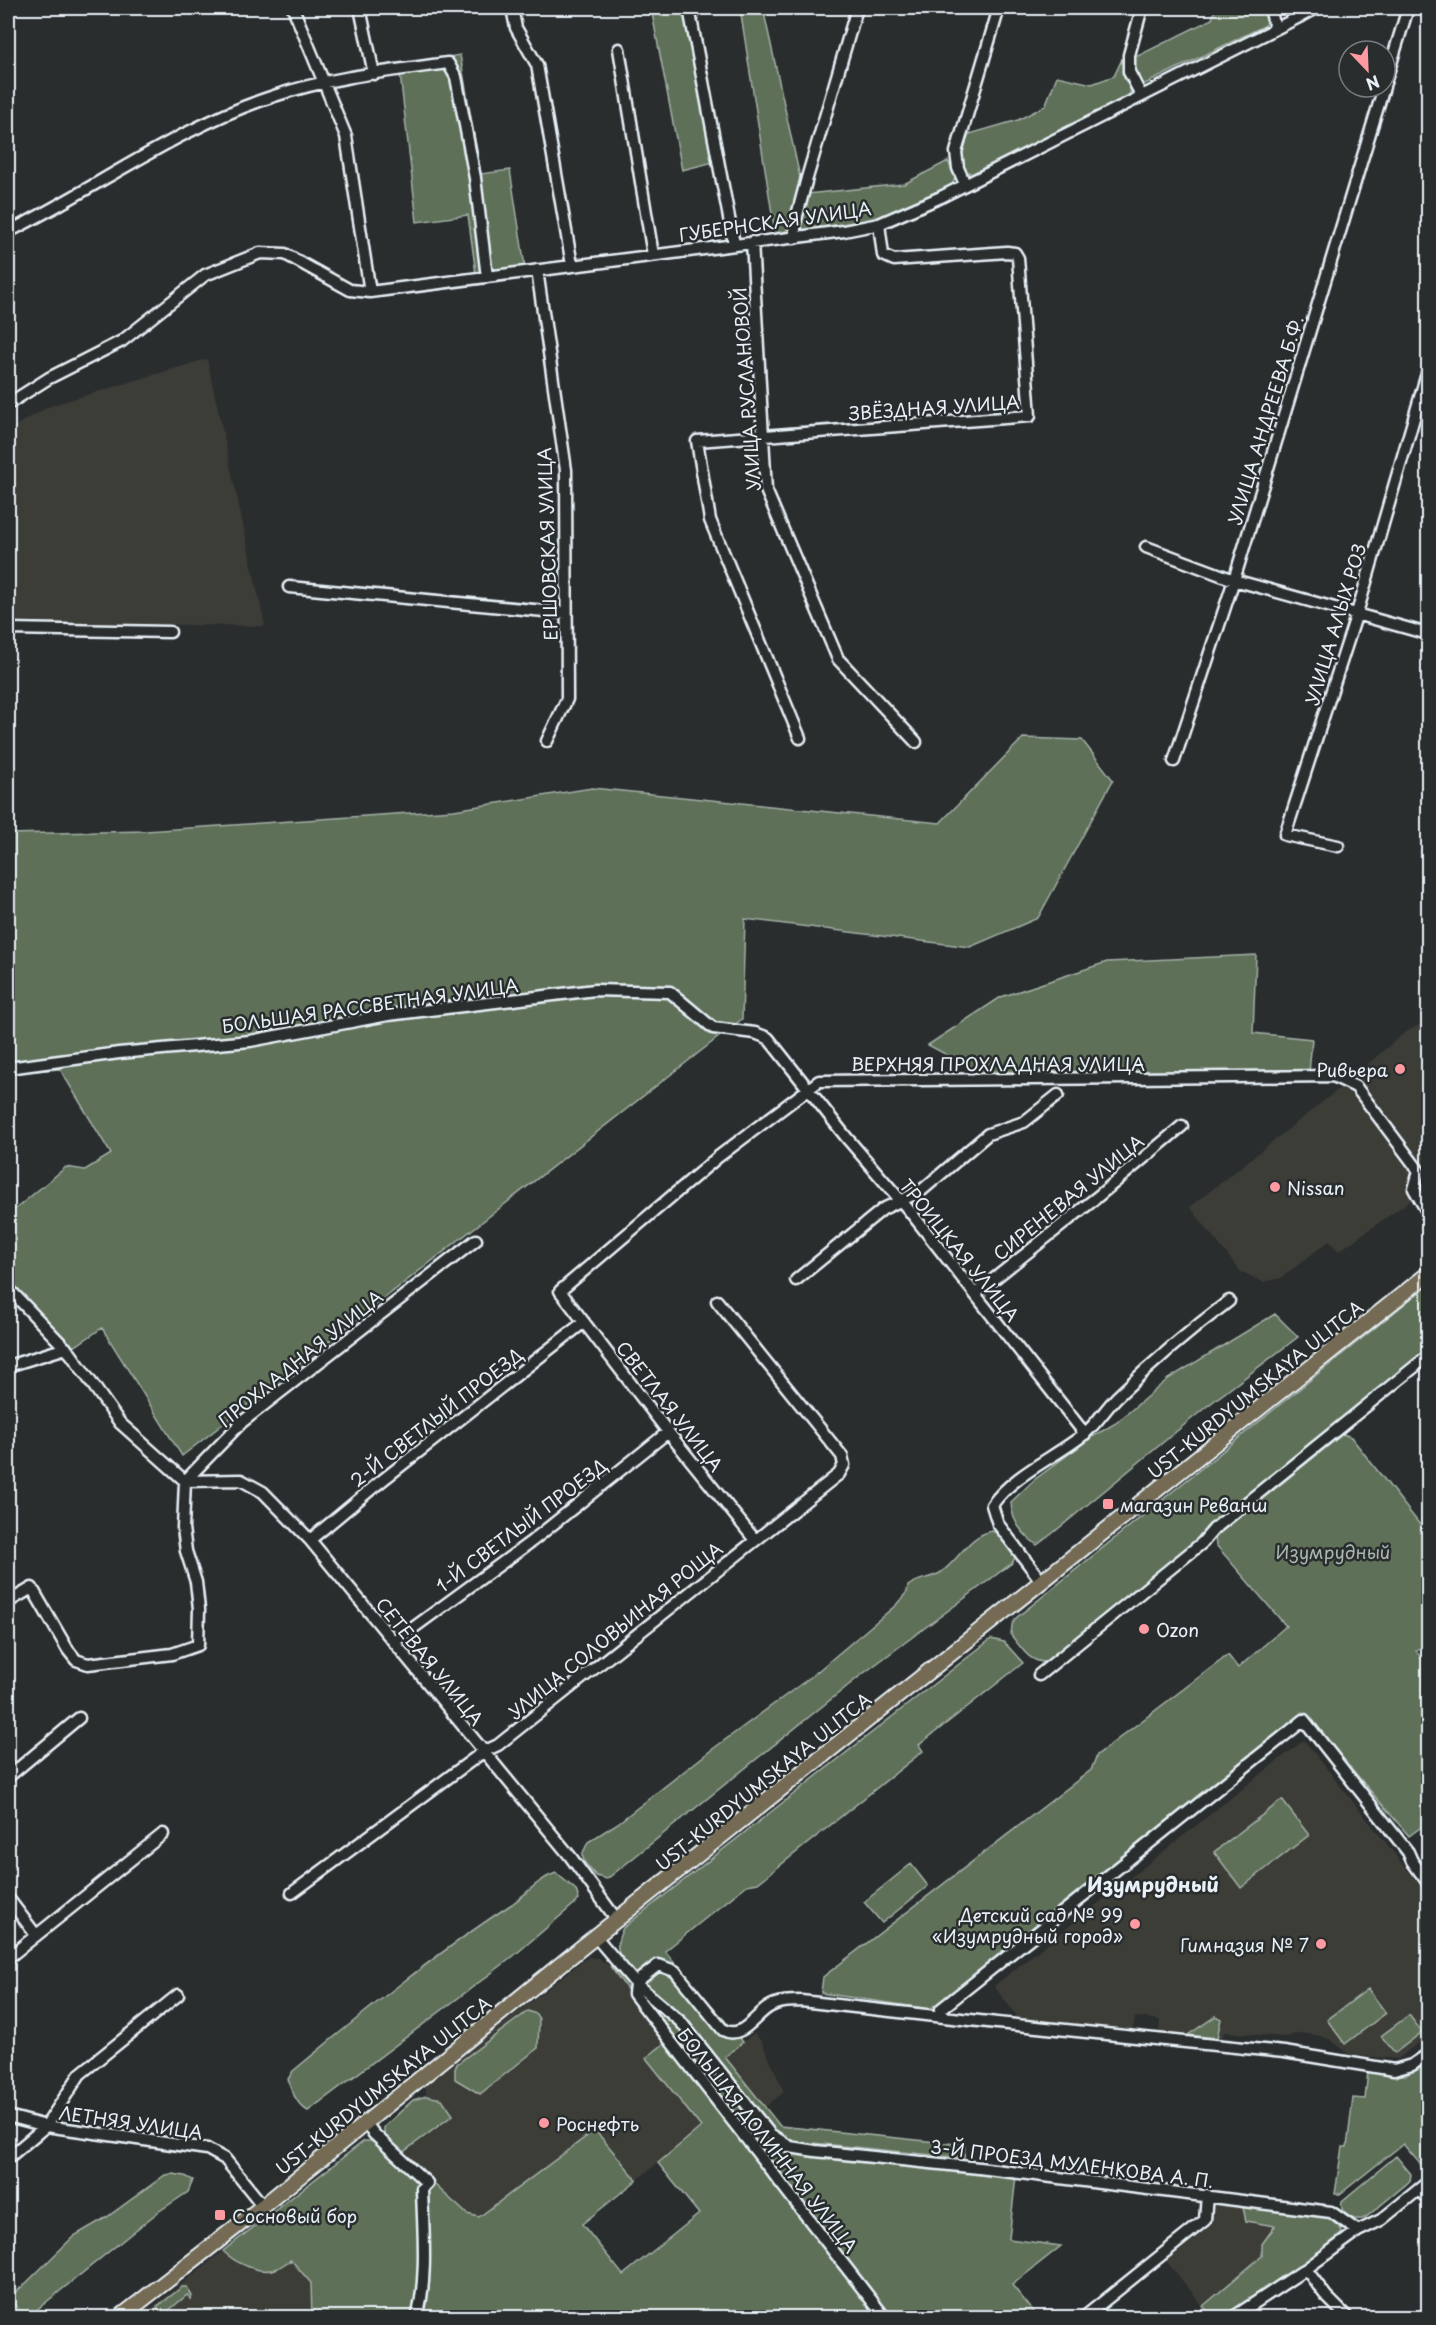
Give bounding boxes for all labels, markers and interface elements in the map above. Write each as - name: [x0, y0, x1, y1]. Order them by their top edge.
- north arrow: [1337, 39, 1397, 99]
- text: N: [1363, 70, 1384, 97]
- street label: ГУБЕРНСКАЯ УЛИЦА: [677, 194, 873, 248]
- street label: УЛИЦА РУСЛАНОВОЙ: [725, 286, 767, 492]
- street label: УЛИЦА АНДРЕЕВА Б.Ф.: [1220, 312, 1310, 528]
- street label: ЗВЁЗДНАЯ УЛИЦА: [848, 388, 1021, 426]
- street label: ЕРШОВСКАЯ УЛИЦА: [530, 447, 564, 641]
- street label: УЛИЦА АЛЫХ РОЗ: [1298, 540, 1372, 708]
- street label: БОЛЬШАЯ РАССВЕТНАЯ УЛИЦА: [220, 971, 520, 1039]
- street label: ВЕРХНЯЯ ПРОХЛАДНАЯ УЛИЦА: [851, 1050, 1145, 1077]
- place label: Ривьера: [1316, 1056, 1389, 1083]
- marker: Ривьера: [1393, 1062, 1407, 1076]
- street label: СИРЕНЕВАЯ УЛИЦА: [987, 1127, 1149, 1266]
- street label: ТРОИЦКАЯ УЛИЦА: [894, 1173, 1026, 1327]
- place label: Nissan: [1287, 1174, 1344, 1201]
- marker: Nissan: [1268, 1180, 1282, 1194]
- street label: ПРОХЛАДНАЯ УЛИЦА: [212, 1283, 388, 1433]
- street label: UST-KURDYUMSKAYA ULITCA: [1141, 1293, 1369, 1485]
- street label: СВЕТЛАЯ УЛИЦА: [610, 1335, 730, 1477]
- street label: 2-Й СВЕТЛЫЙ ПРОЕЗД: [344, 1341, 528, 1493]
- street label: 1-Й СВЕТЛЫЙ ПРОЕЗД: [430, 1452, 612, 1598]
- place label: магазин Реванш: [1120, 1491, 1267, 1518]
- marker: магазин Реванш: [1101, 1497, 1115, 1511]
- street label: УЛИЦА СОЛОВЬИНАЯ РОЩА: [502, 1535, 728, 1725]
- park label: Изумрудный: [1276, 1538, 1390, 1565]
- street label: СЕТЕВАЯ УЛИЦА: [370, 1591, 490, 1731]
- place label: Ozon: [1156, 1616, 1199, 1643]
- marker: Ozon: [1137, 1622, 1151, 1636]
- street label: UST-KURDYUMSKAYA ULITCA: [649, 1685, 877, 1877]
- district label: Изумрудный: [1087, 1869, 1219, 1899]
- place label: Детский сад № 99 «Изумрудный город»: [932, 1901, 1123, 1949]
- marker: Детский сад № 99 «Изумрудный город»: [1128, 1917, 1142, 1931]
- place label: Гимназия № 7: [1180, 1931, 1309, 1958]
- marker: Гимназия № 7: [1314, 1937, 1328, 1951]
- street label: UST-KURDYUMSKAYA ULITCA: [269, 1989, 497, 2181]
- street label: БОЛЬШАЯ ДОЛИННАЯ УЛИЦА: [671, 2022, 865, 2258]
- street label: ЛЕТНЯЯ УЛИЦА: [57, 2099, 205, 2145]
- place label: Роснефть: [556, 2110, 640, 2137]
- marker: Роснефть: [537, 2116, 551, 2130]
- street label: 3-Й ПРОЕЗД МУЛЕНКОВА А. П.: [929, 2132, 1215, 2194]
- place label: Сосновый бор: [232, 2202, 357, 2229]
- marker: Сосновый бор: [213, 2208, 227, 2222]

